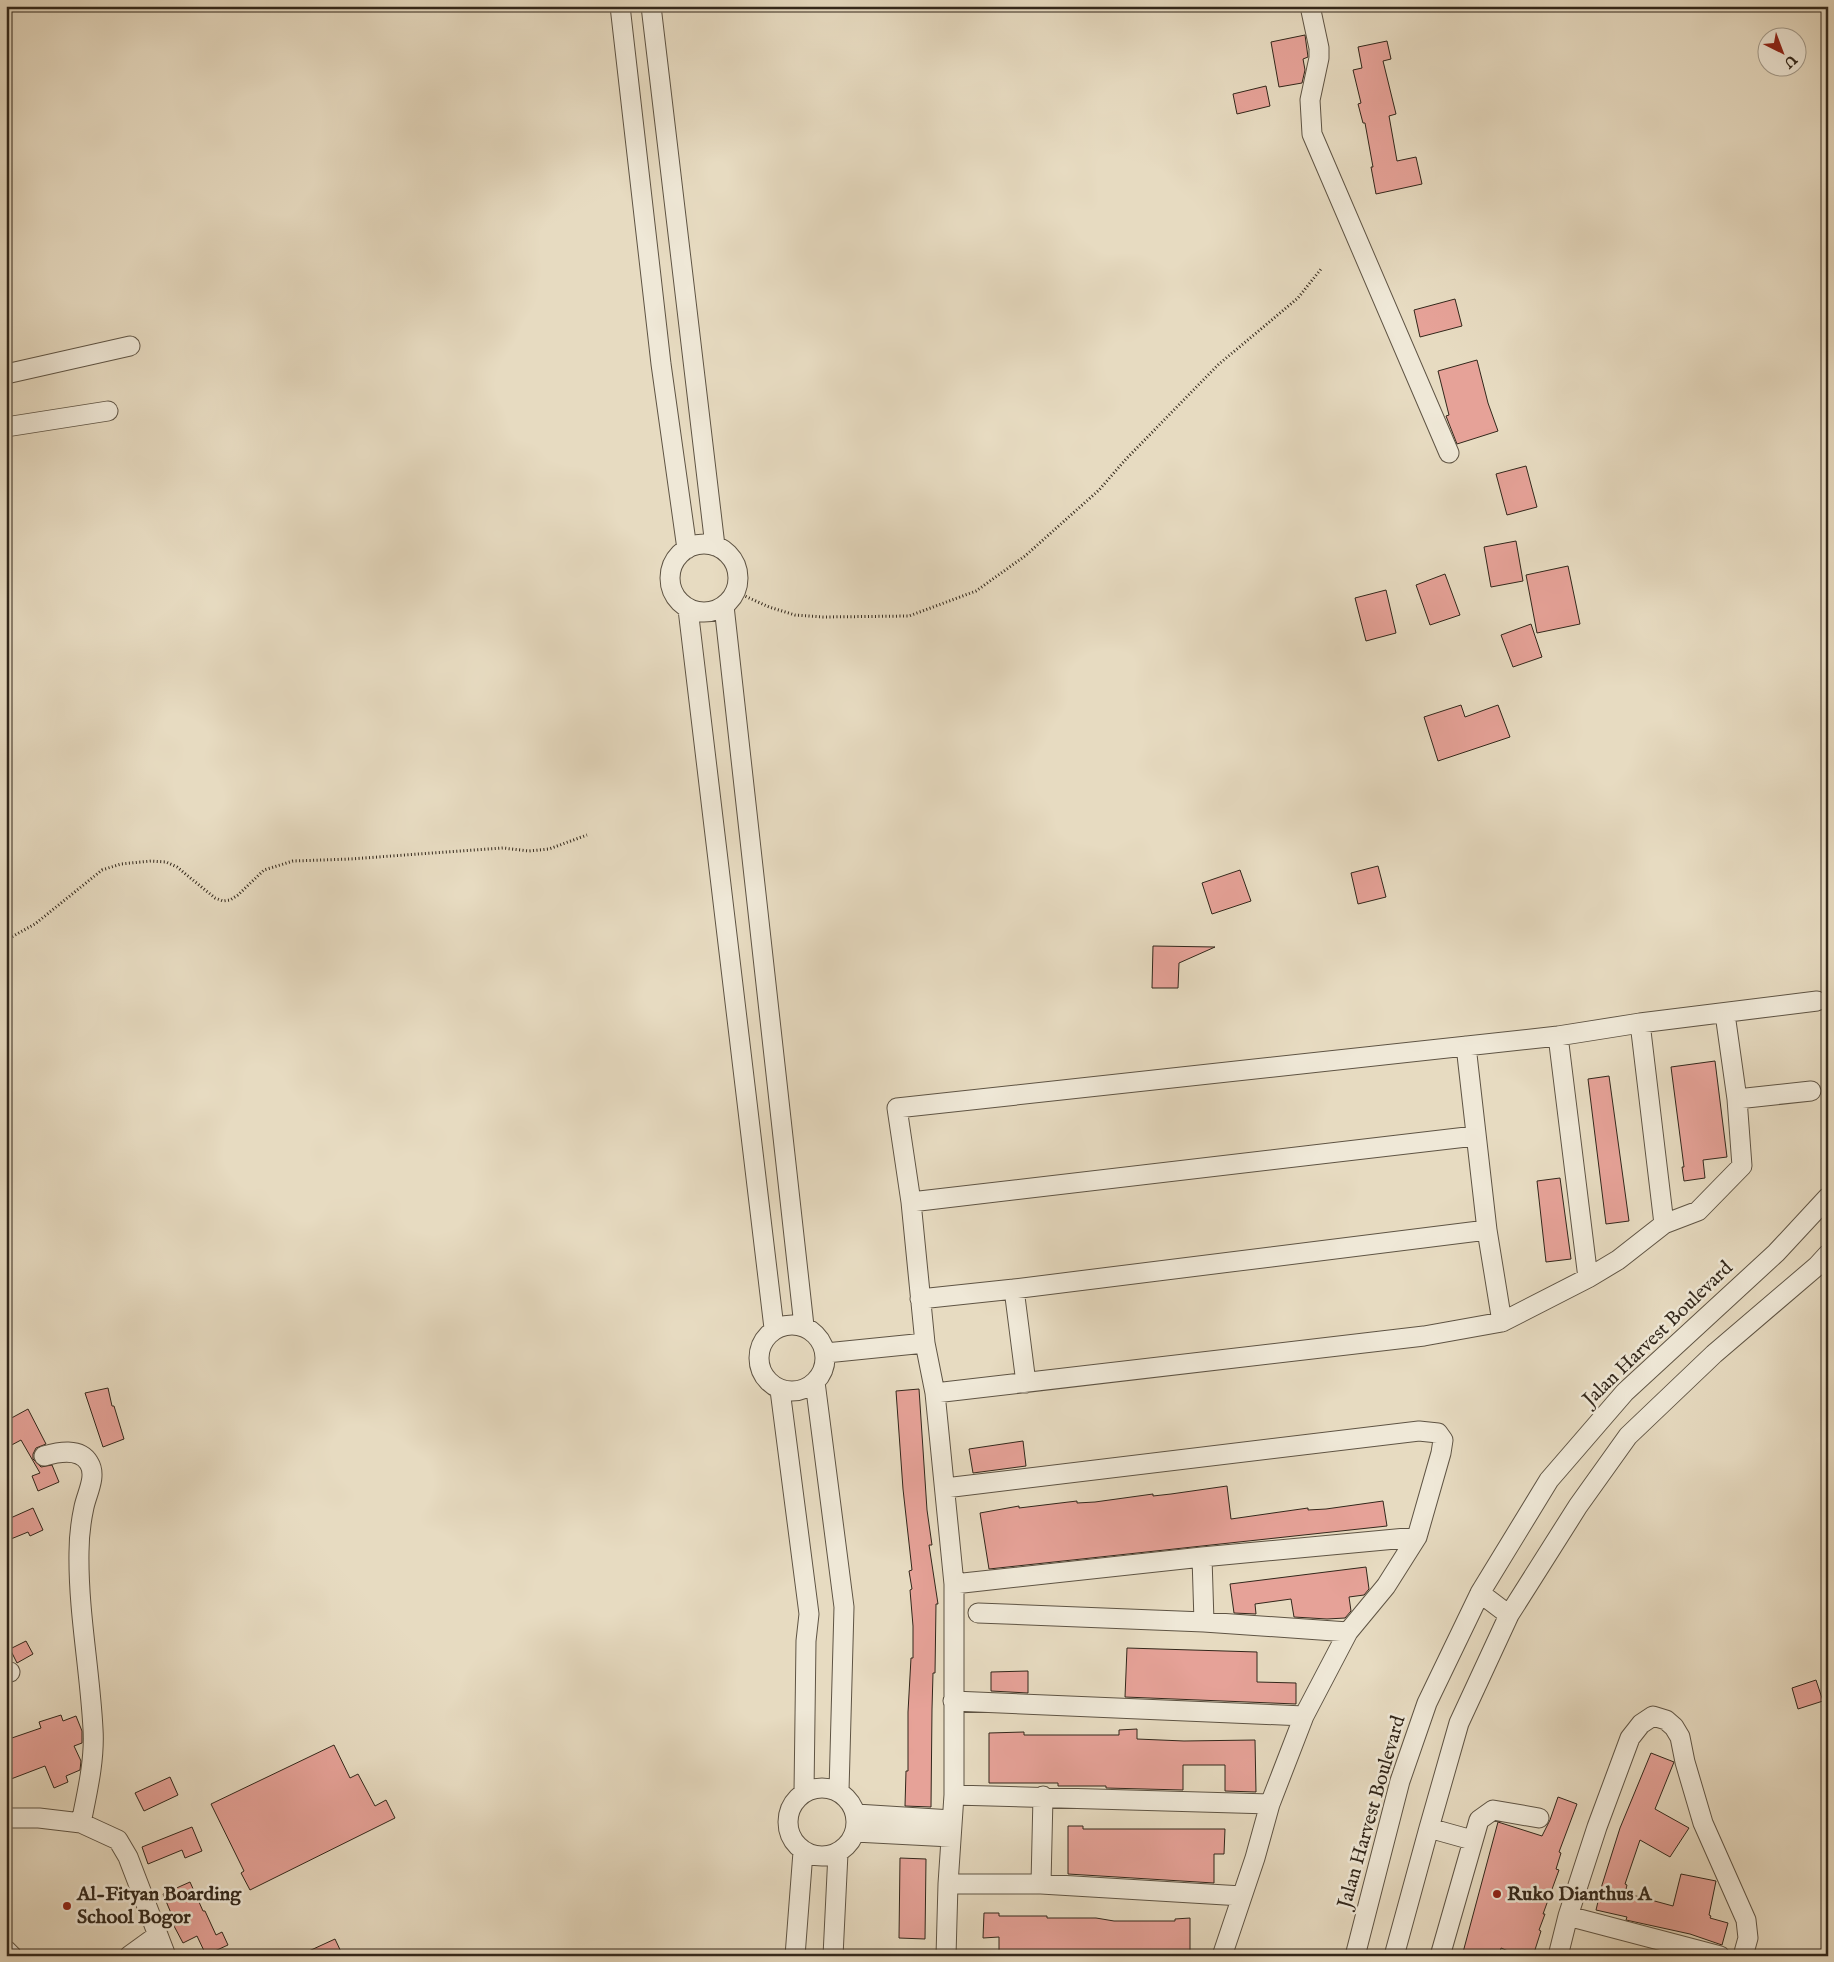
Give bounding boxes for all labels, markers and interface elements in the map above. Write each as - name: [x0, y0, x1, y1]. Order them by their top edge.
- north arrow: [1756, 28, 1806, 78]
- text: U: [1779, 50, 1801, 72]
- street label: Jalan Harvest Boulevard: [1576, 1256, 1739, 1414]
- street label: Jalan Harvest Boulevard: [1332, 1713, 1412, 1913]
- place label: Al-Fityan Boarding School Bogor: [76, 1882, 242, 1930]
- place label: Ruko Dianthus A: [1507, 1882, 1653, 1907]
- marker: Ruko Dianthus A: [1491, 1888, 1503, 1900]
- marker: Al-Fityan Boarding School Bogor: [61, 1900, 73, 1912]

